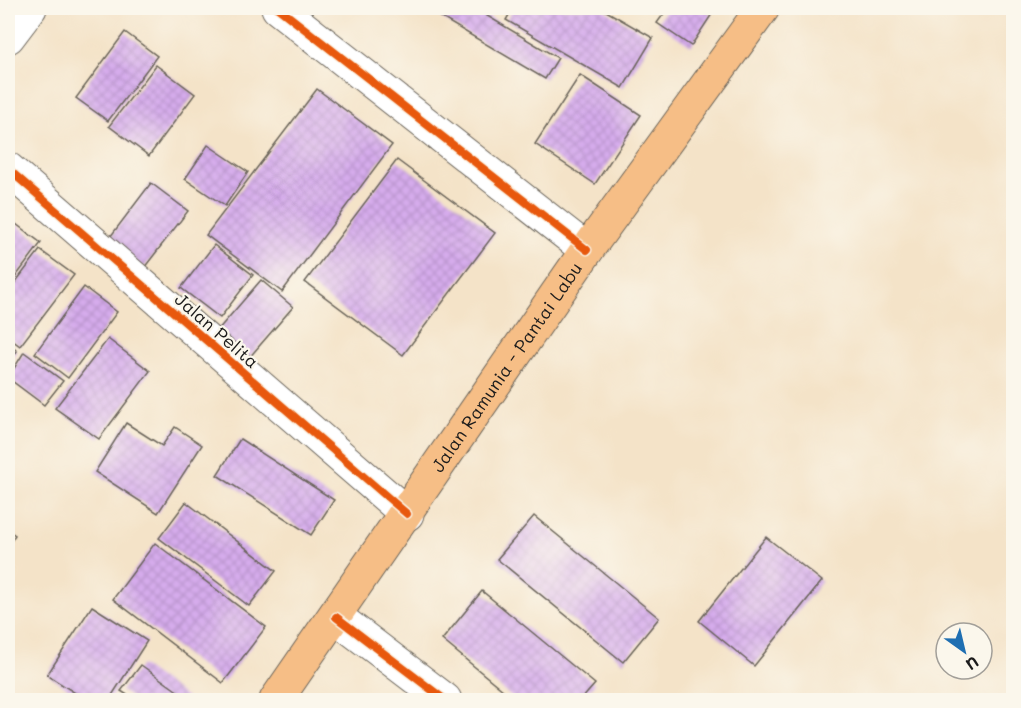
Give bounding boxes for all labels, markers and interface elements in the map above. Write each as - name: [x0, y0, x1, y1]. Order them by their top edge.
- street label: Jalan Ramunia - Pantai Labu: [425, 257, 587, 477]
- street label: Jalan Pelita: [170, 287, 264, 373]
- north arrow: [934, 621, 994, 681]
- text: U: [962, 652, 983, 676]

